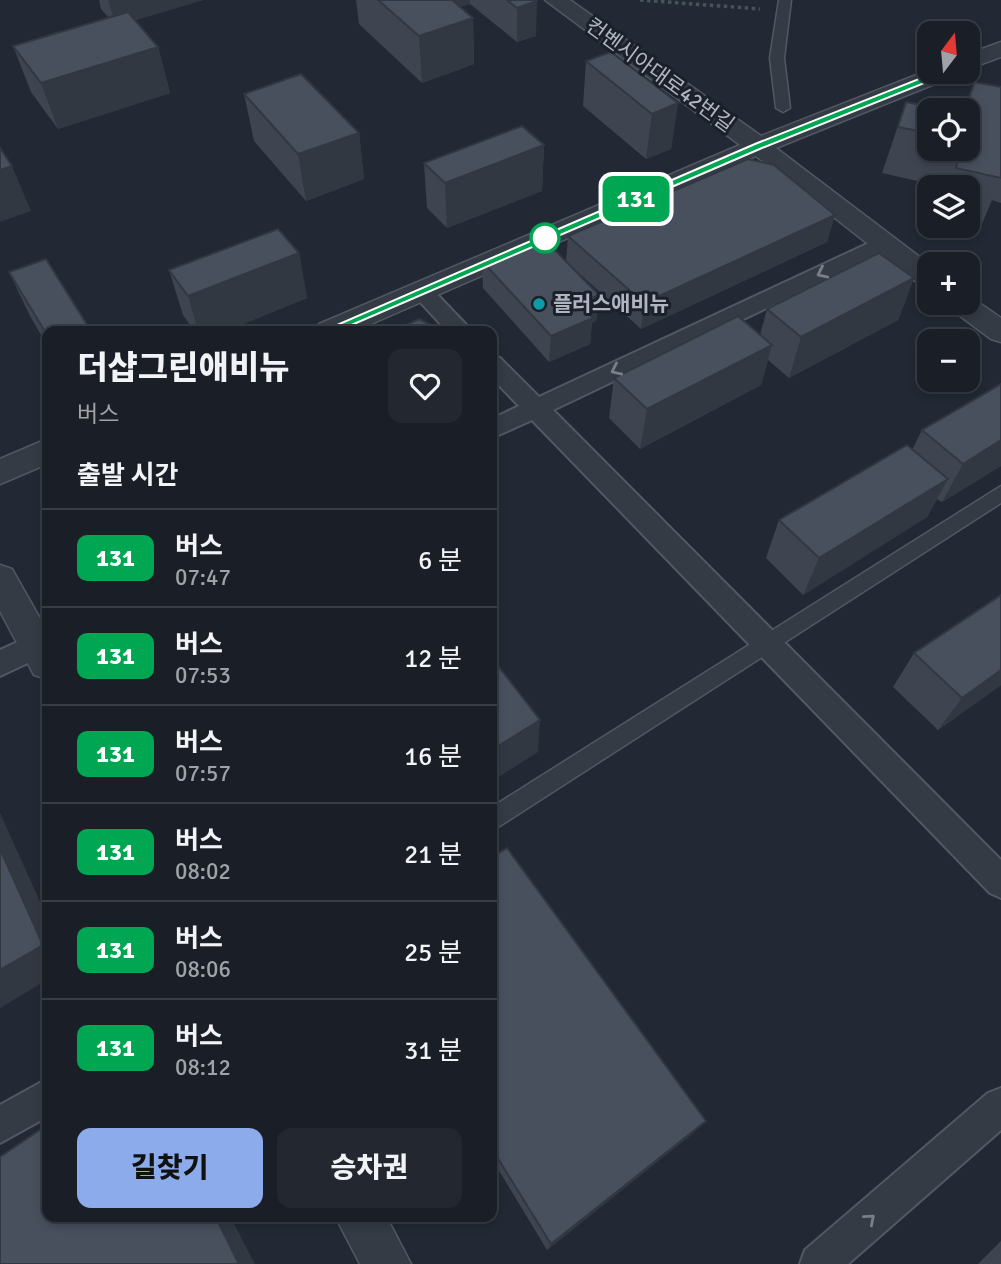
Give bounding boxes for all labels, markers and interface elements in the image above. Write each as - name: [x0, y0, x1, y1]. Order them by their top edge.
- street label: 컨벤시아대로42번길: [581, 12, 739, 138]
- north arrow: [917, 21, 980, 84]
- map controls: [917, 21, 980, 392]
- button: locate: [917, 98, 980, 161]
- button: layers: [917, 175, 980, 238]
- line badge: 131: [596, 176, 676, 222]
- text: 131: [617, 184, 655, 214]
- unlabelled marker: [530, 223, 560, 253]
- button: +: [917, 252, 980, 315]
- one-way arrow: [817, 264, 829, 278]
- place label: 플러스애비뉴: [553, 291, 669, 317]
- marker: 플러스애비뉴: [531, 296, 547, 312]
- button: −: [917, 329, 980, 392]
- text: 더샵그린애비뉴: [77, 348, 290, 389]
- button: heart: [388, 349, 462, 423]
- one-way arrow: [611, 362, 623, 376]
- text: 버스: [77, 400, 119, 429]
- text: 출발 시간: [77, 460, 178, 492]
- text: 버스: [175, 531, 223, 563]
- text: 131: [96, 543, 135, 573]
- text: 6 분: [418, 545, 462, 577]
- text: 07:47: [175, 563, 231, 592]
- text: 버스: [175, 629, 223, 661]
- text: 131: [96, 641, 135, 671]
- text: 12 분: [404, 643, 462, 675]
- text: 07:53: [175, 661, 231, 690]
- text: 버스: [175, 727, 223, 759]
- text: 131: [96, 739, 135, 769]
- text: 16 분: [404, 741, 462, 773]
- text: 07:57: [175, 759, 231, 788]
- text: 버스: [175, 825, 223, 857]
- text: 131: [96, 837, 135, 867]
- text: 21 분: [404, 839, 462, 871]
- text: 08:02: [175, 857, 231, 886]
- text: 버스: [175, 923, 223, 955]
- text: 131: [96, 935, 135, 965]
- text: 25 분: [404, 937, 462, 969]
- text: 08:06: [175, 955, 231, 984]
- text: 버스: [175, 1021, 223, 1053]
- text: 131: [96, 1033, 135, 1063]
- text: 31 분: [404, 1035, 462, 1067]
- text: 08:12: [175, 1053, 231, 1082]
- button: 길찾기: [77, 1128, 263, 1208]
- button: 승차권: [277, 1128, 462, 1208]
- one-way arrow: [862, 1215, 875, 1227]

